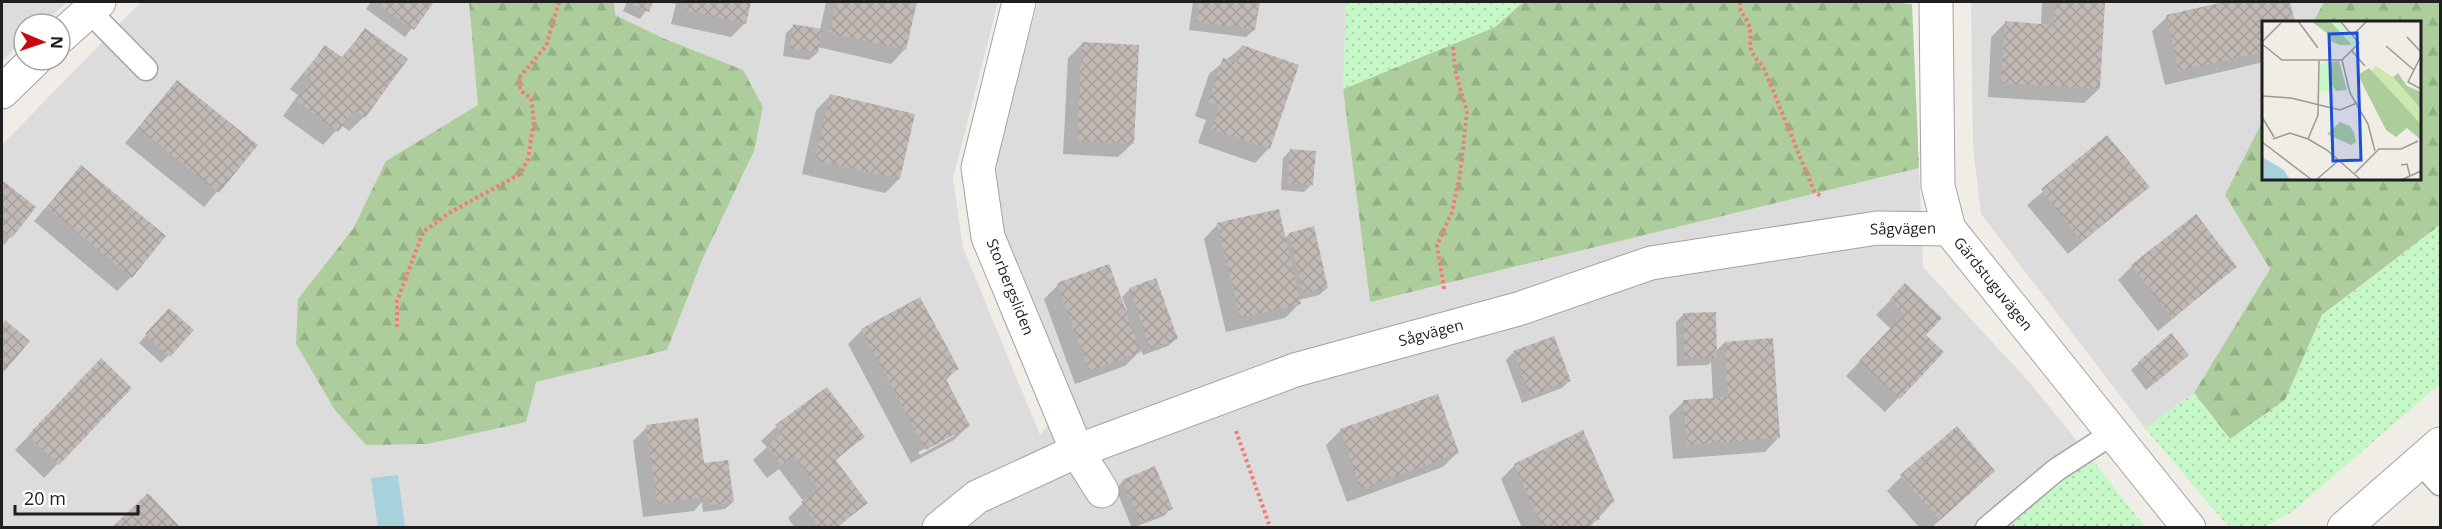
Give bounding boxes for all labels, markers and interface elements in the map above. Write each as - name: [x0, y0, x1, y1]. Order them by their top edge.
- north arrow: [12, 12, 72, 72]
- inset map: [2262, 21, 2421, 180]
- text: N: [46, 36, 68, 49]
- street label: Sågvägen: [1870, 217, 1936, 239]
- street label: Gärdstuguvägen: [1950, 232, 2038, 334]
- street label: Storbergsliden: [983, 236, 1039, 338]
- street label: Sågvägen: [1396, 314, 1465, 350]
- scale bar: [15, 478, 138, 516]
- text: 20 m: [24, 486, 66, 510]

